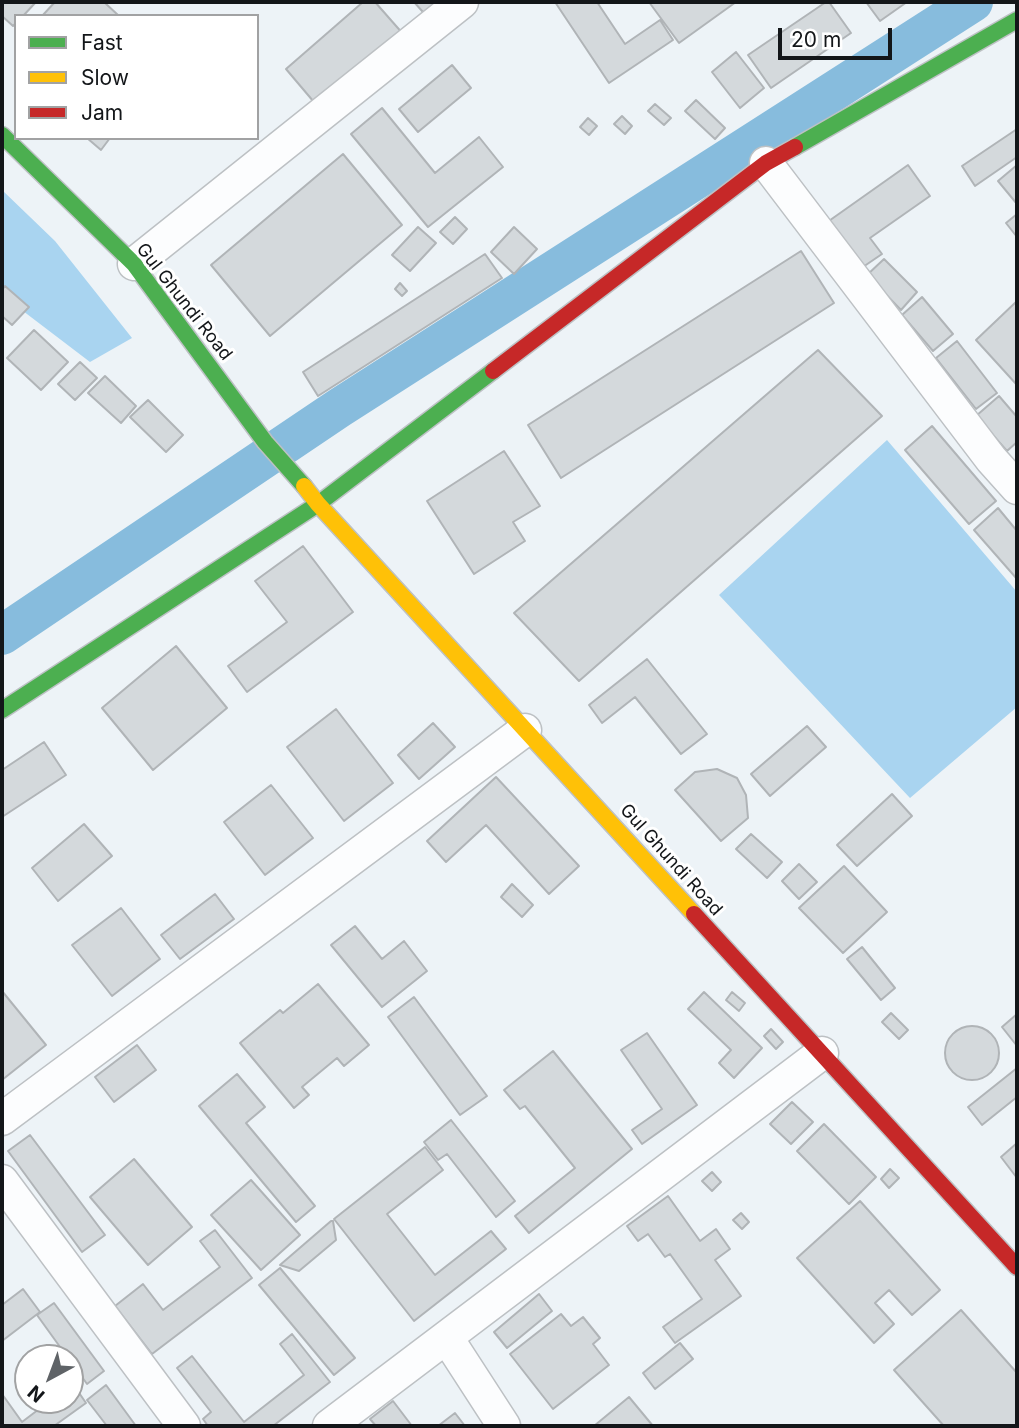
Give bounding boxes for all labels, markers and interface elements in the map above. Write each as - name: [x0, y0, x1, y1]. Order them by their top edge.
- legend: [14, 14, 259, 140]
- scale bar: [781, 14, 895, 58]
- text: 20 m: [791, 27, 841, 52]
- text: Fast: [81, 30, 123, 55]
- text: Slow: [81, 65, 129, 90]
- text: Jam: [81, 100, 123, 125]
- street label: Gul Ghundi Road: [132, 239, 236, 365]
- street label: Gul Ghundi Road: [615, 800, 727, 920]
- north arrow: [14, 1344, 84, 1414]
- text: N: [23, 1380, 49, 1407]

